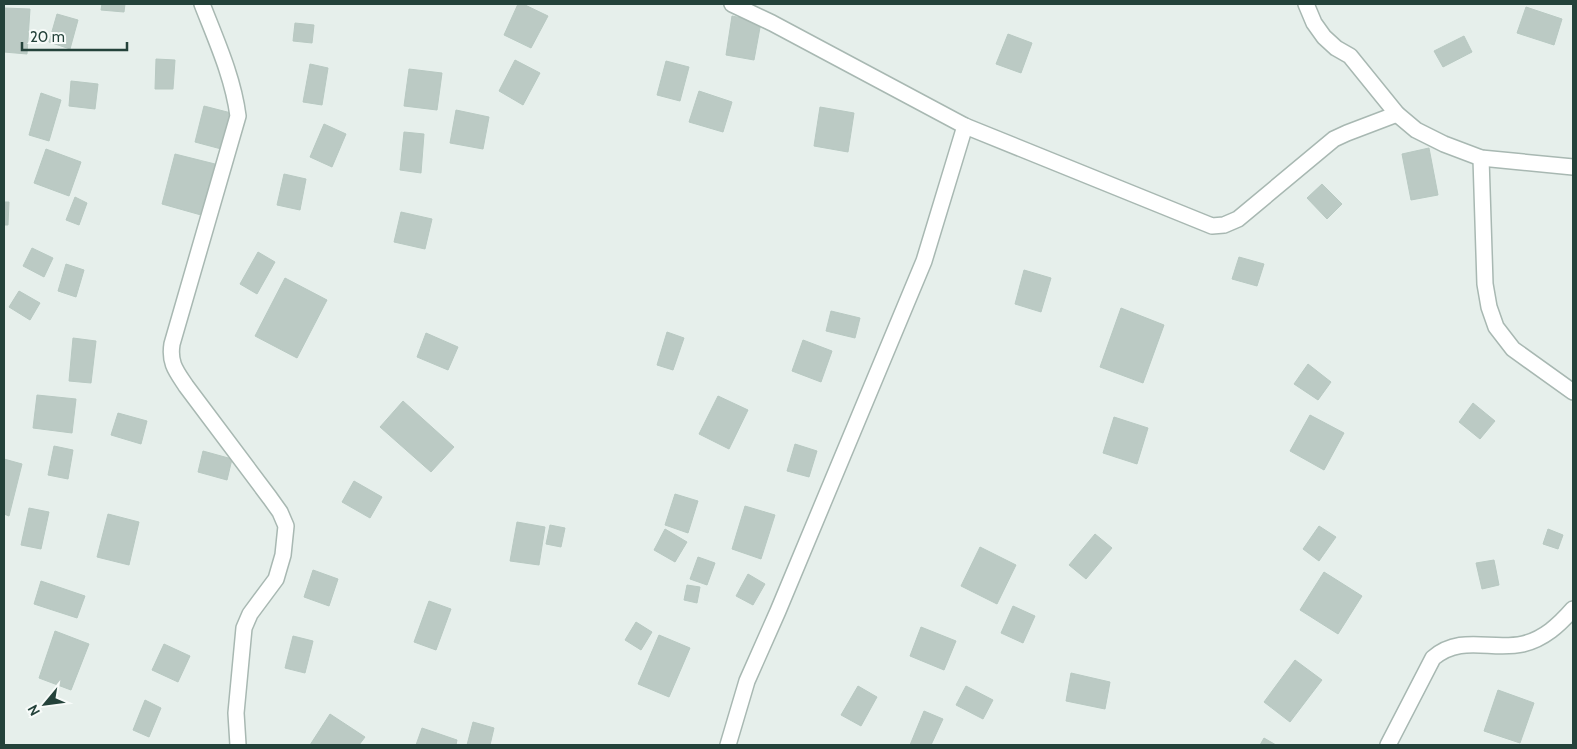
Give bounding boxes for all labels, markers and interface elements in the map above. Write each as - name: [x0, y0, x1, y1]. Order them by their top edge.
- scale bar: [22, 20, 128, 52]
- text: 20 m: [30, 28, 65, 46]
- north arrow: [20, 679, 70, 729]
- text: N: [23, 702, 44, 719]

